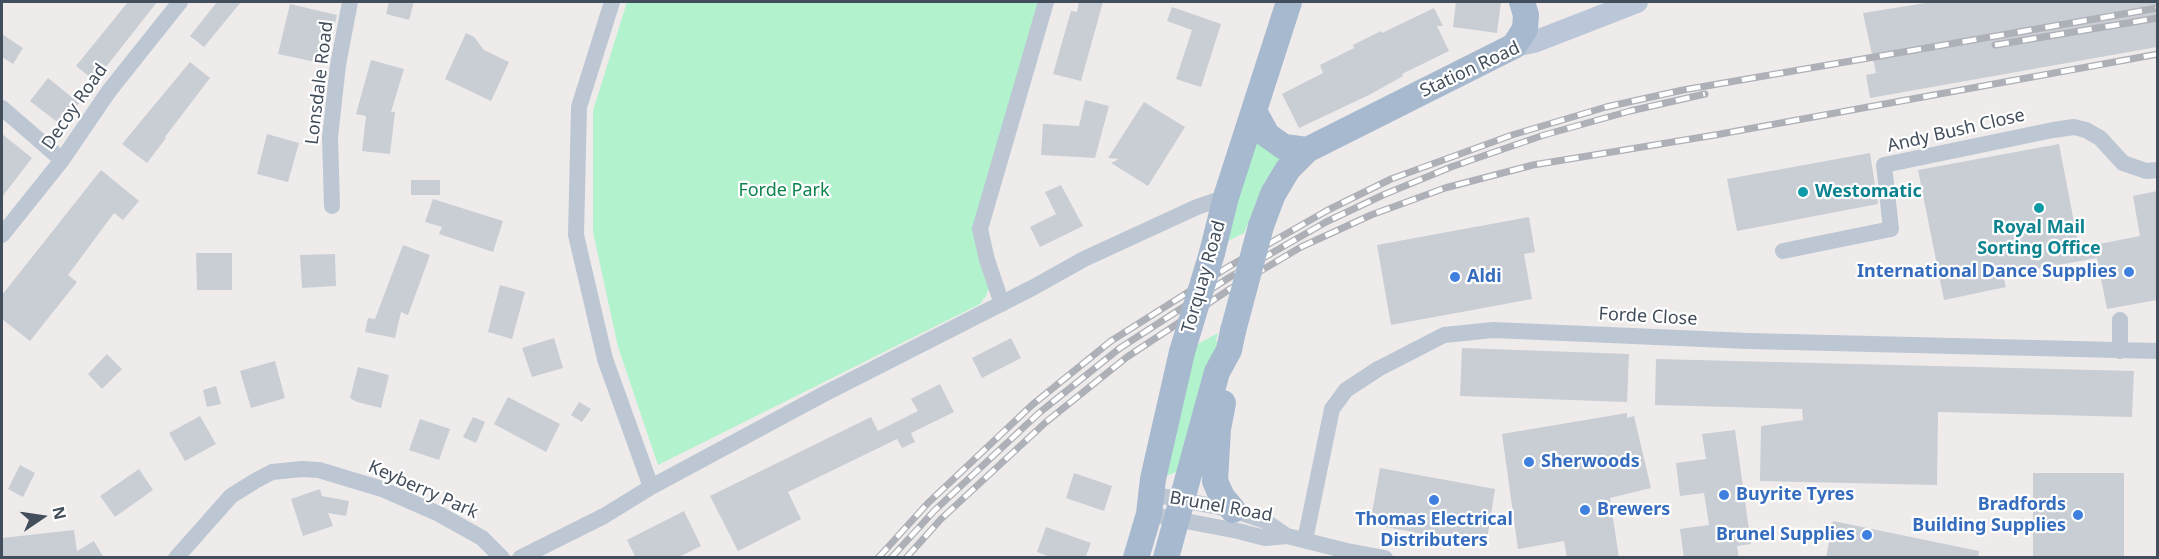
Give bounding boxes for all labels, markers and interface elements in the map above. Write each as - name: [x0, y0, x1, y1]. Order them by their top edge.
- street label: Lonsdale Road: [302, 20, 338, 146]
- street label: Station Road: [1417, 37, 1523, 103]
- street label: Decoy Road: [38, 60, 112, 154]
- street label: Andy Bush Close: [1885, 105, 2027, 157]
- park label: Forde Park: [738, 180, 830, 202]
- place label: Westomatic: [1815, 181, 1922, 203]
- marker: Westomatic: [1796, 185, 1810, 199]
- marker: Royal Mail Sorting Office: [2032, 201, 2046, 215]
- place label: Royal Mail Sorting Office: [1977, 217, 2101, 260]
- street label: Torquay Road: [1178, 218, 1230, 336]
- place label: International Dance Supplies: [1857, 261, 2117, 283]
- marker: International Dance Supplies: [2122, 265, 2136, 279]
- place label: Aldi: [1467, 266, 1502, 288]
- marker: Aldi: [1448, 270, 1462, 284]
- street label: Forde Close: [1598, 304, 1698, 330]
- place label: Sherwoods: [1541, 451, 1640, 473]
- marker: Sherwoods: [1522, 455, 1536, 469]
- street label: Keyberry Park: [365, 456, 481, 524]
- place label: Buyrite Tyres: [1736, 484, 1854, 506]
- north arrow: [12, 487, 72, 547]
- street label: Brunel Road: [1168, 487, 1274, 527]
- marker: Buyrite Tyres: [1717, 488, 1731, 502]
- marker: Thomas Electrical Distributers: [1427, 493, 1441, 507]
- place label: Bradfords Building Supplies: [1912, 494, 2066, 536]
- place label: Brewers: [1597, 499, 1670, 521]
- marker: Brewers: [1578, 503, 1592, 517]
- text: N: [47, 504, 72, 522]
- marker: Bradfords Building Supplies: [2071, 508, 2085, 522]
- place label: Thomas Electrical Distributers: [1355, 509, 1513, 552]
- place label: Brunel Supplies: [1716, 524, 1855, 546]
- marker: Brunel Supplies: [1860, 528, 1874, 542]

